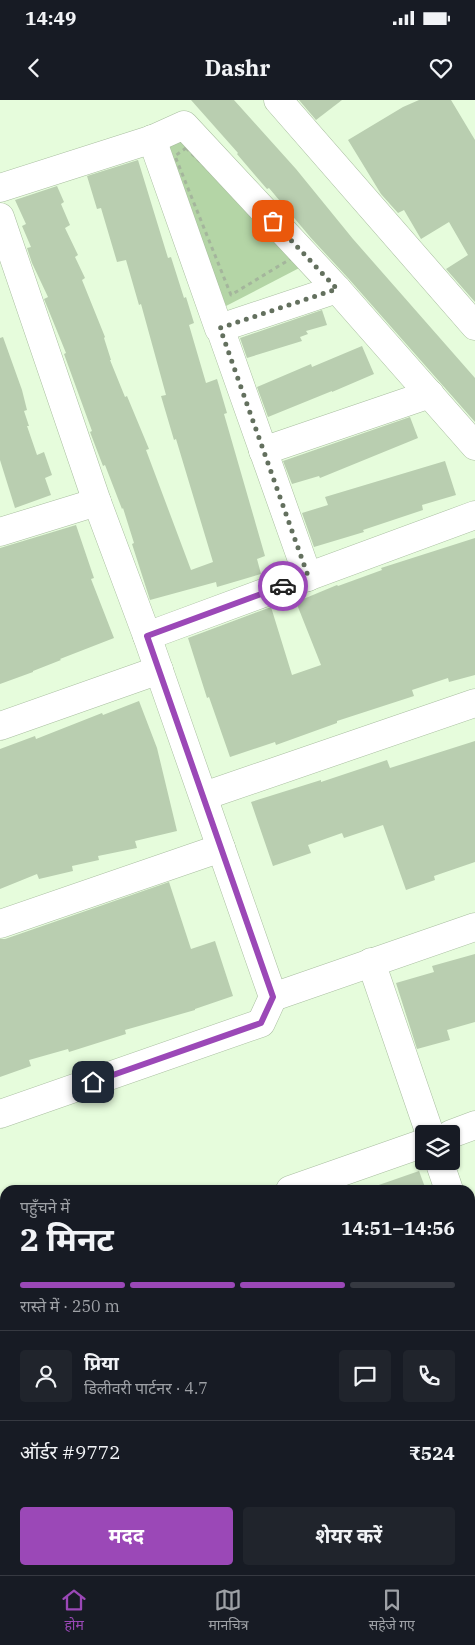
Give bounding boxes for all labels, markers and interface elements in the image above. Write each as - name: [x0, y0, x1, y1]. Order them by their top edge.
- text: 14:49: [25, 6, 76, 30]
- text: Dashr: [205, 53, 270, 82]
- icon: back: [20, 54, 48, 82]
- icon: heart: [427, 54, 455, 82]
- pin: [252, 200, 294, 242]
- icon: bag: [259, 207, 287, 235]
- courier: [258, 561, 308, 611]
- icon: car: [269, 572, 297, 600]
- pin: [72, 1061, 114, 1103]
- icon: home: [79, 1068, 107, 1096]
- map controls: [415, 1125, 460, 1170]
- button: layers: [415, 1125, 460, 1170]
- text: पहुँचने में: [20, 1197, 70, 1217]
- text: 14:51–14:56: [341, 1216, 455, 1240]
- text: 2 मिनट: [20, 1218, 114, 1260]
- text: रास्ते में · 250 m: [20, 1296, 120, 1316]
- button: person: [20, 1350, 72, 1402]
- button: chat: [339, 1350, 391, 1402]
- button: phone: [403, 1350, 455, 1402]
- text: प्रिया: [84, 1351, 119, 1375]
- text: डिलीवरी पार्टनर · 4.7: [84, 1378, 208, 1398]
- text: ऑर्डर #9772: [20, 1440, 121, 1464]
- text: ₹524: [409, 1441, 455, 1465]
- button: मदद: [20, 1507, 233, 1565]
- button: शेयर करें: [243, 1507, 455, 1565]
- tab: होम: [60, 1586, 88, 1636]
- tab: मानचित्र: [208, 1586, 248, 1636]
- tab: सहेजे गए: [369, 1586, 415, 1636]

